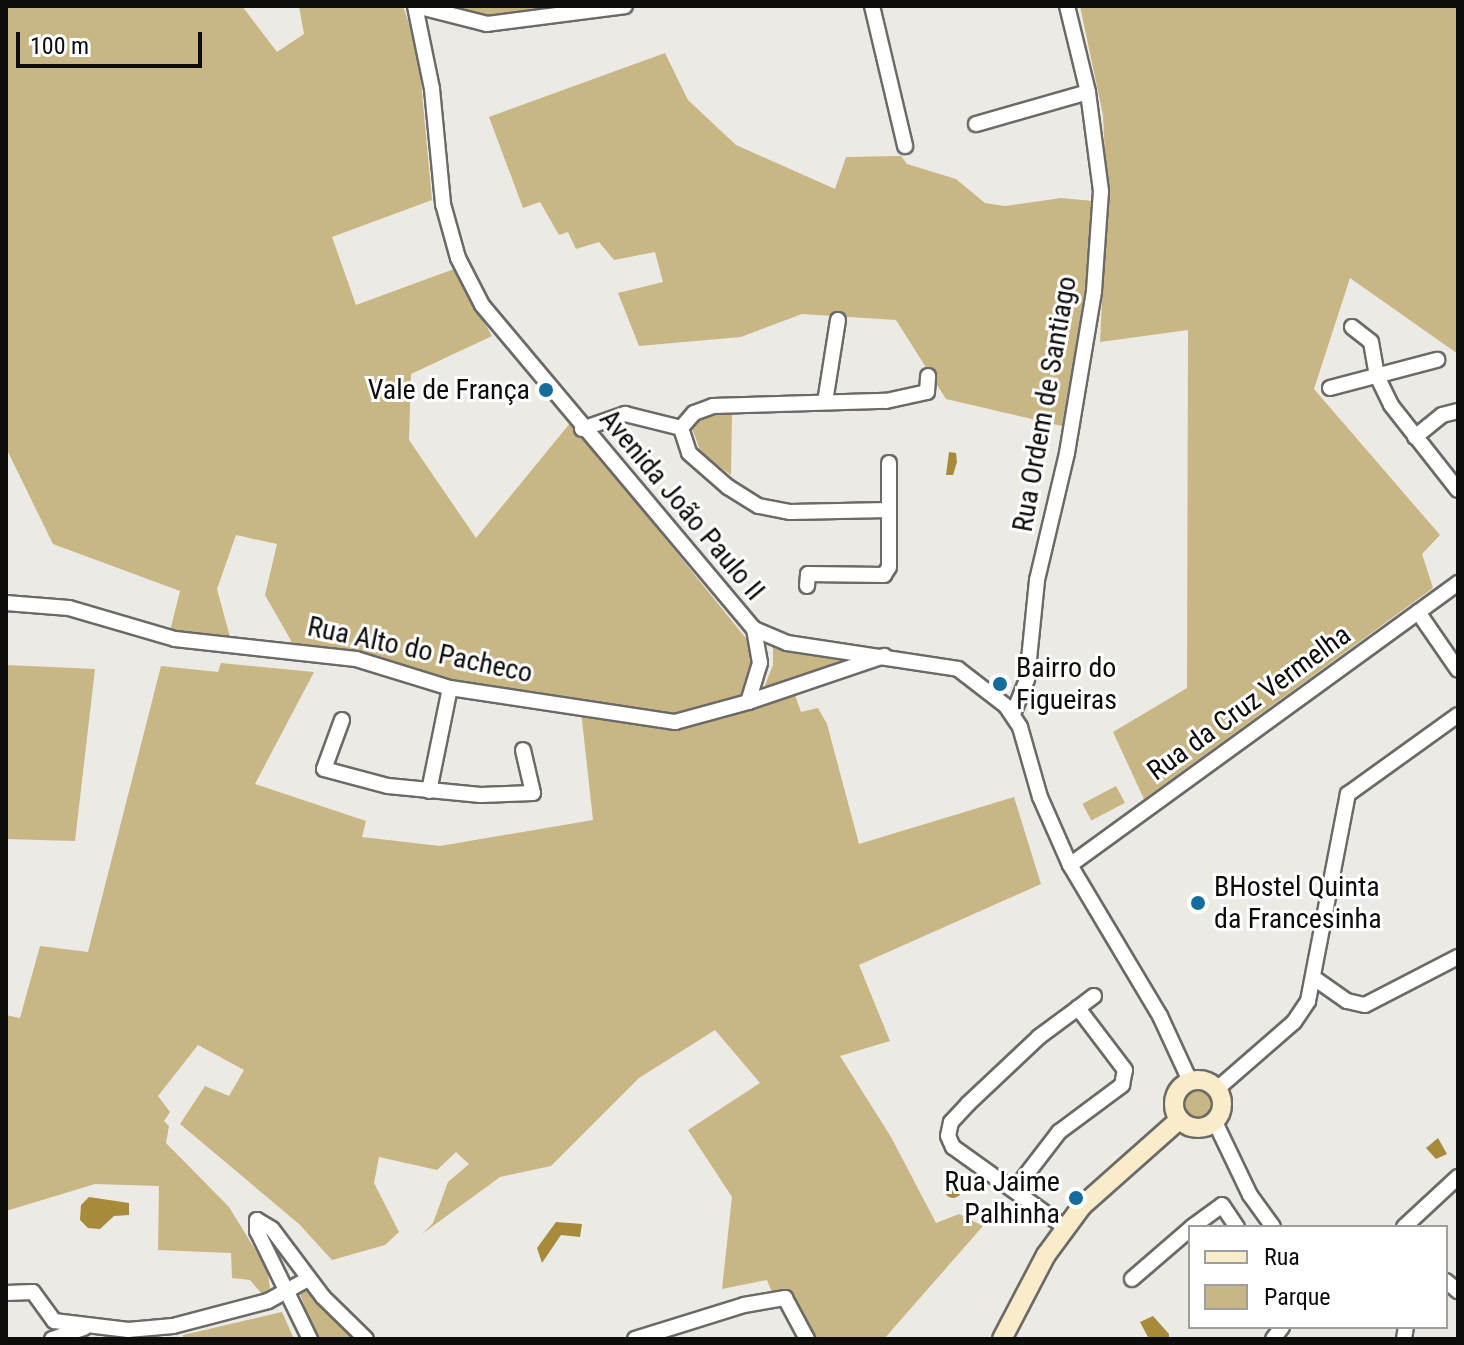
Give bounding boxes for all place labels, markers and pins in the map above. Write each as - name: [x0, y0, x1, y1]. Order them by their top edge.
- place label: Vale de França: [368, 373, 530, 407]
- marker: Vale de França: [537, 381, 555, 399]
- place label: Bairro do Figueiras: [1016, 651, 1117, 717]
- marker: Bairro do Figueiras: [991, 675, 1009, 693]
- place label: BHostel Quinta da Francesinha: [1214, 870, 1382, 936]
- marker: BHostel Quinta da Francesinha: [1189, 894, 1207, 912]
- place label: Rua Jaime Palhinha: [944, 1165, 1060, 1231]
- marker: Rua Jaime Palhinha: [1067, 1189, 1085, 1207]

